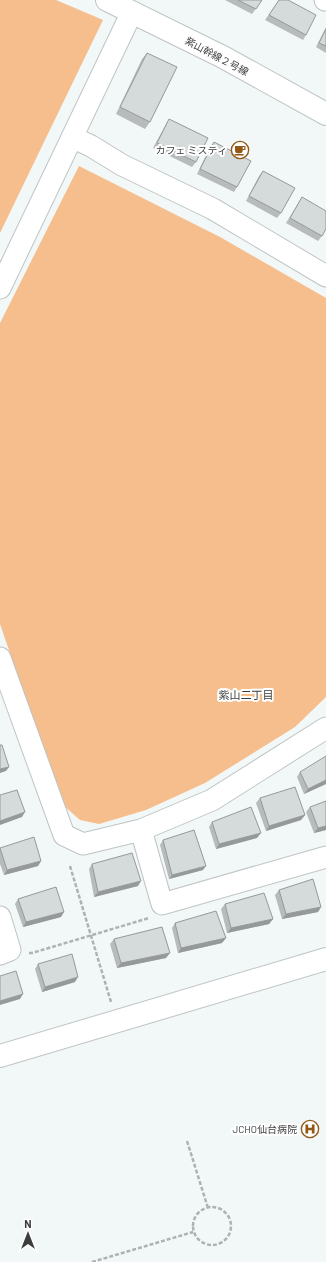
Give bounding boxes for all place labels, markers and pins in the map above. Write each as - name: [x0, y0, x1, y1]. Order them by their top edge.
- cafe icon: カフェ ミスティ: [230, 140, 250, 160]
- place label: カフェ ミスティ: [156, 144, 227, 156]
- hospital icon: JCHO仙台病院: [300, 1119, 320, 1139]
- place label: JCHO仙台病院: [233, 1123, 297, 1135]

